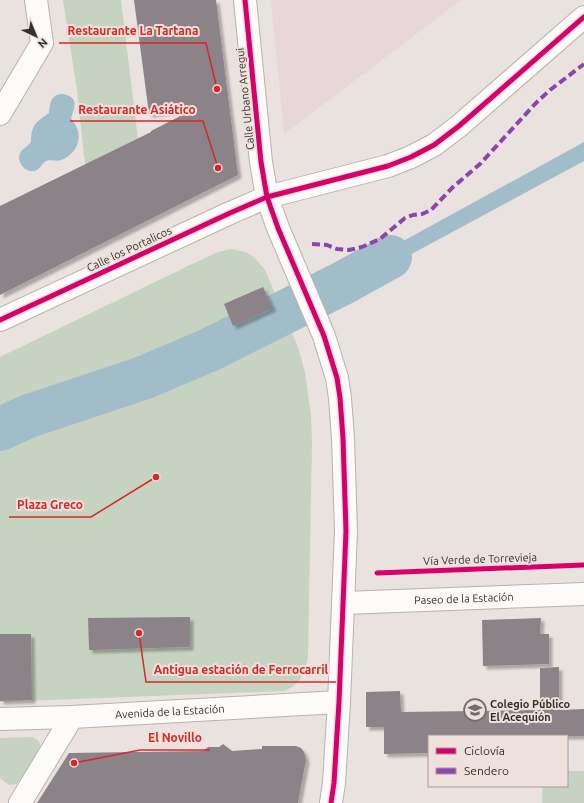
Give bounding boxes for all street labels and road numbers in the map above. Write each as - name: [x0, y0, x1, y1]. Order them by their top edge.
- street label: Calle Urbano Arregui: [234, 47, 256, 151]
- street label: Calle los Portalicos: [85, 224, 174, 274]
- street label: Vía Verde de Torrevieja: [423, 551, 537, 567]
- street label: Paseo de la Estación: [414, 591, 514, 606]
- street label: Avenida de la Estación: [115, 702, 225, 721]

